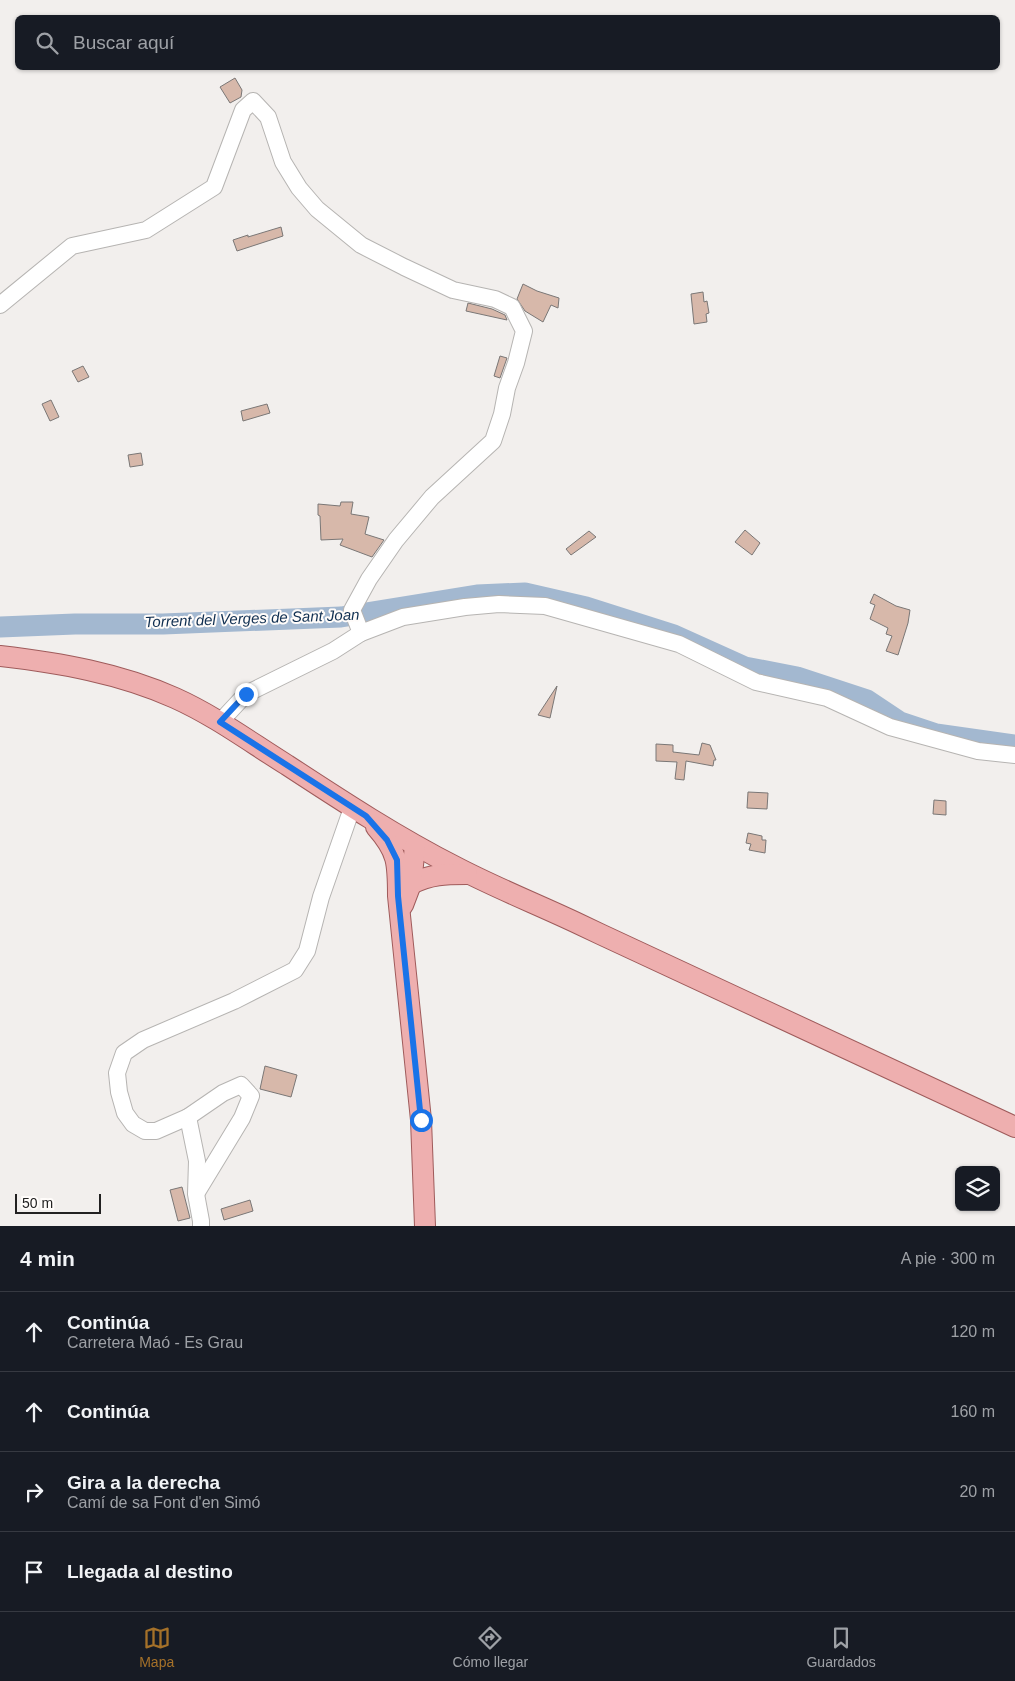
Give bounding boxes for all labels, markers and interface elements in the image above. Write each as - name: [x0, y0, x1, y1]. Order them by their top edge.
- search box: [15, 15, 1000, 70]
- icon: search: [33, 29, 61, 57]
- text: Buscar aquí: [73, 32, 174, 53]
- water label: Torrent del Verges de Sant Joan: [144, 606, 360, 630]
- route end: [235, 683, 258, 706]
- route start: [410, 1109, 433, 1132]
- map controls: [955, 1166, 1000, 1211]
- button: layers: [955, 1166, 1000, 1211]
- scale bar: [15, 1191, 101, 1214]
- text: 50 m: [22, 1195, 53, 1211]
- text: 4 min: [20, 1247, 75, 1270]
- text: A pie · 300 m: [901, 1250, 995, 1267]
- text: Continúa: [67, 1312, 149, 1333]
- icon: ahead: [20, 1318, 48, 1346]
- text: 120 m: [951, 1323, 995, 1340]
- text: Carretera Maó - Es Grau: [67, 1334, 243, 1351]
- icon: ahead: [20, 1398, 48, 1426]
- text: Continúa: [67, 1401, 149, 1422]
- text: 160 m: [951, 1403, 995, 1420]
- text: Gira a la derecha: [67, 1472, 220, 1493]
- icon: right: [20, 1478, 48, 1506]
- text: 20 m: [959, 1483, 995, 1500]
- text: Camí de sa Font d'en Simó: [67, 1494, 260, 1511]
- icon: arrive: [20, 1558, 48, 1586]
- text: Llegada al destino: [67, 1561, 233, 1582]
- tab: Mapa: [139, 1624, 174, 1670]
- tab: Cómo llegar: [453, 1624, 528, 1670]
- tab: Guardados: [806, 1624, 876, 1670]

